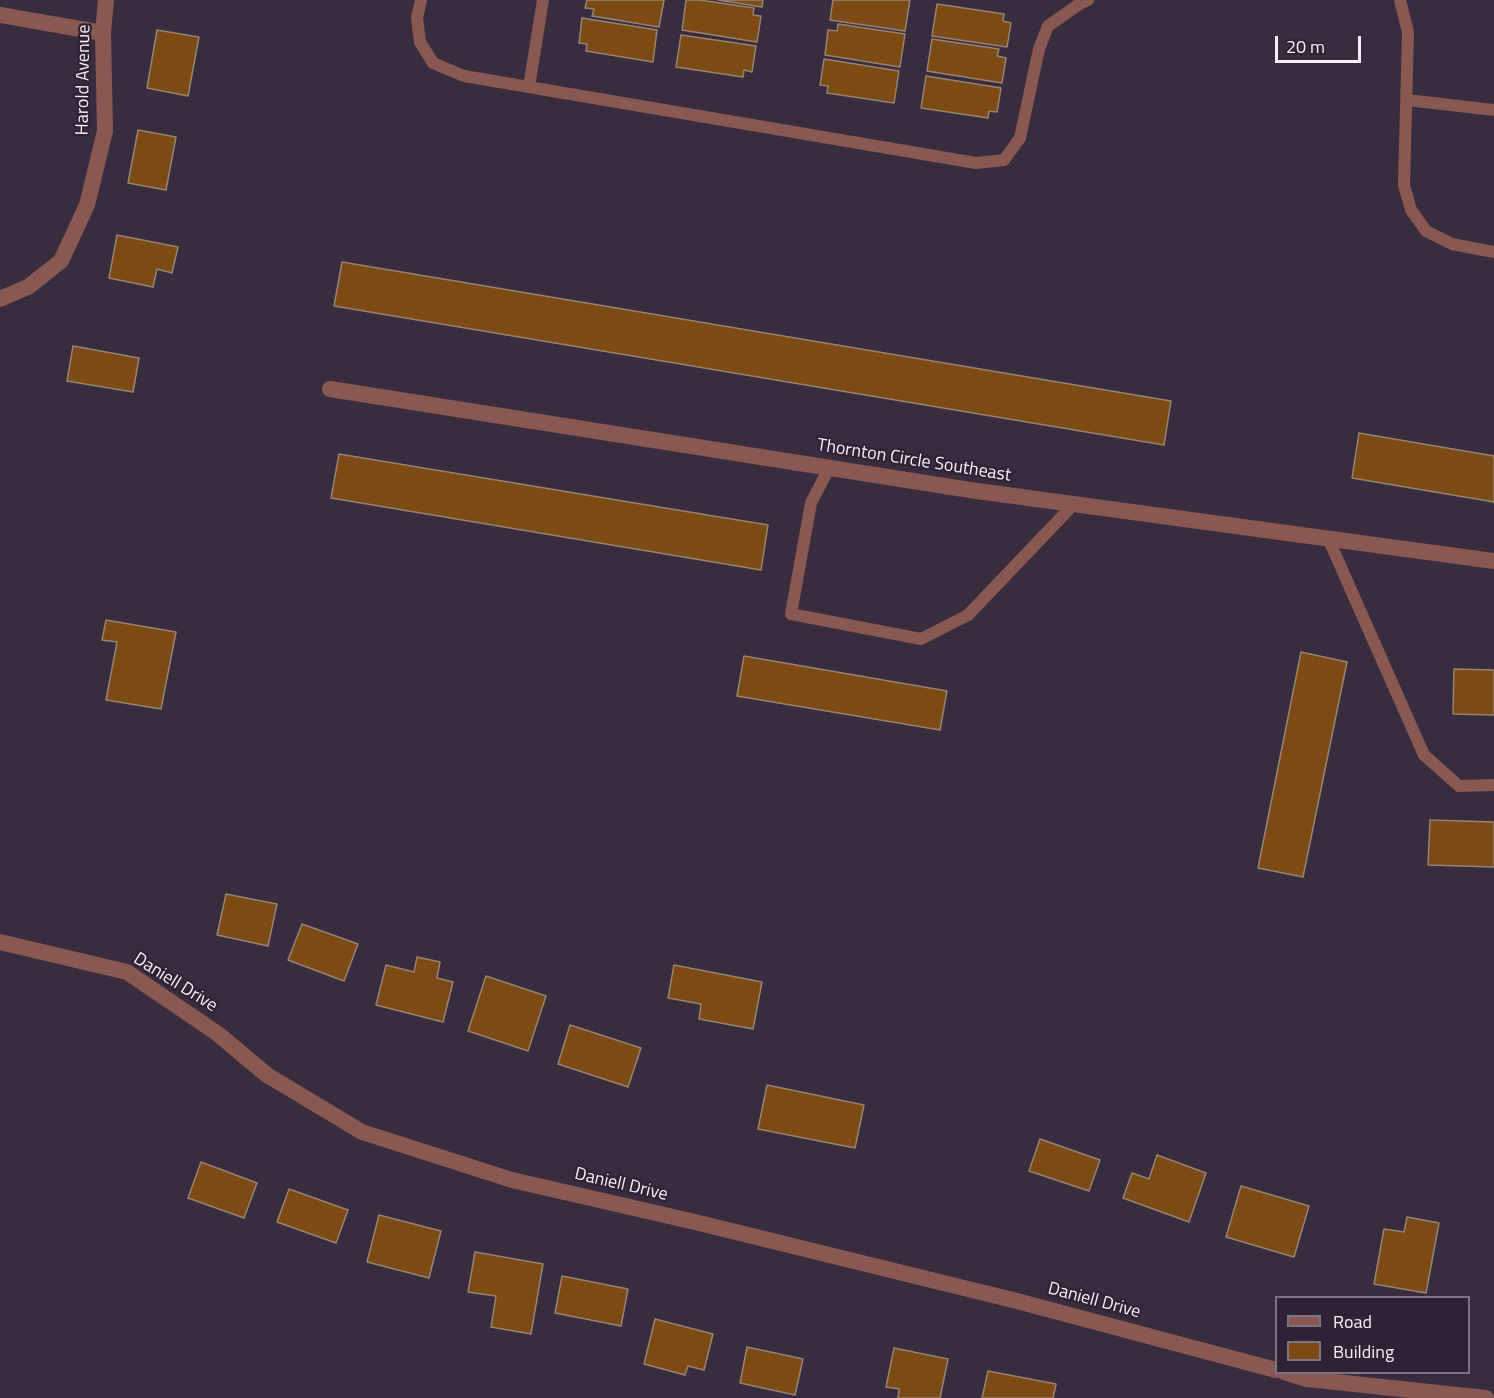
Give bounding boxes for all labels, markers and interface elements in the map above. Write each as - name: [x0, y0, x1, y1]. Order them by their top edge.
- street label: Harold Avenue: [72, 24, 96, 136]
- scale bar: [1278, 24, 1364, 62]
- text: 20 m: [1286, 33, 1325, 60]
- street label: Thornton Circle Southeast: [815, 435, 1013, 487]
- street label: Daniell Drive: [129, 949, 221, 1017]
- street label: Daniell Drive: [572, 1164, 670, 1206]
- street label: Daniell Drive: [1045, 1278, 1143, 1324]
- legend: [1275, 1296, 1470, 1374]
- text: Road: [1333, 1308, 1372, 1335]
- text: Building: [1333, 1338, 1394, 1365]

